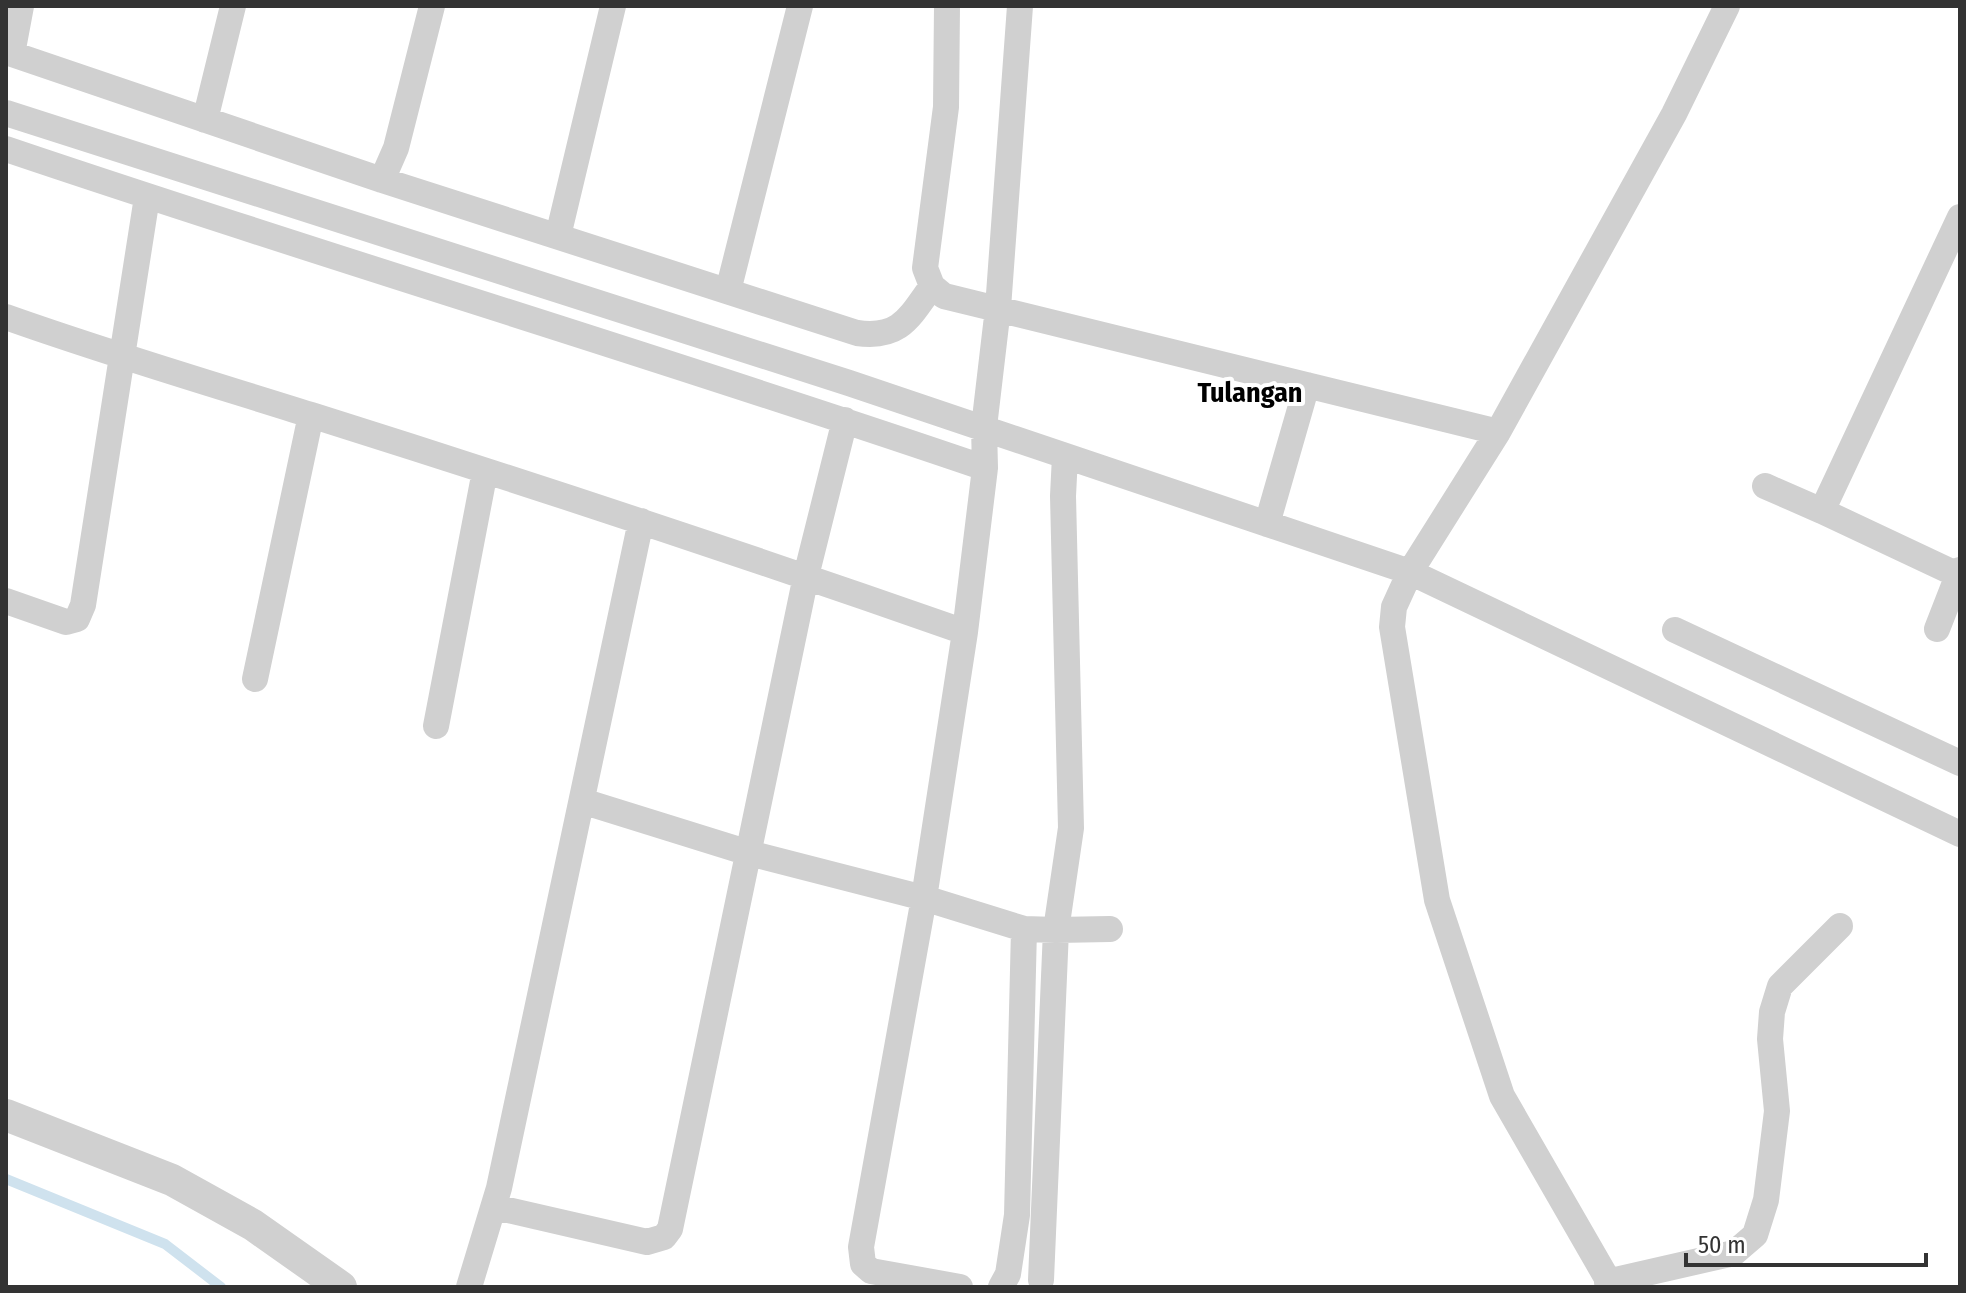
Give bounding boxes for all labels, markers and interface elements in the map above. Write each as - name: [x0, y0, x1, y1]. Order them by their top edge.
- district label: Tulangan: [1197, 376, 1303, 409]
- scale bar: [1686, 1217, 1926, 1267]
- text: 50 m: [1698, 1231, 1746, 1259]

